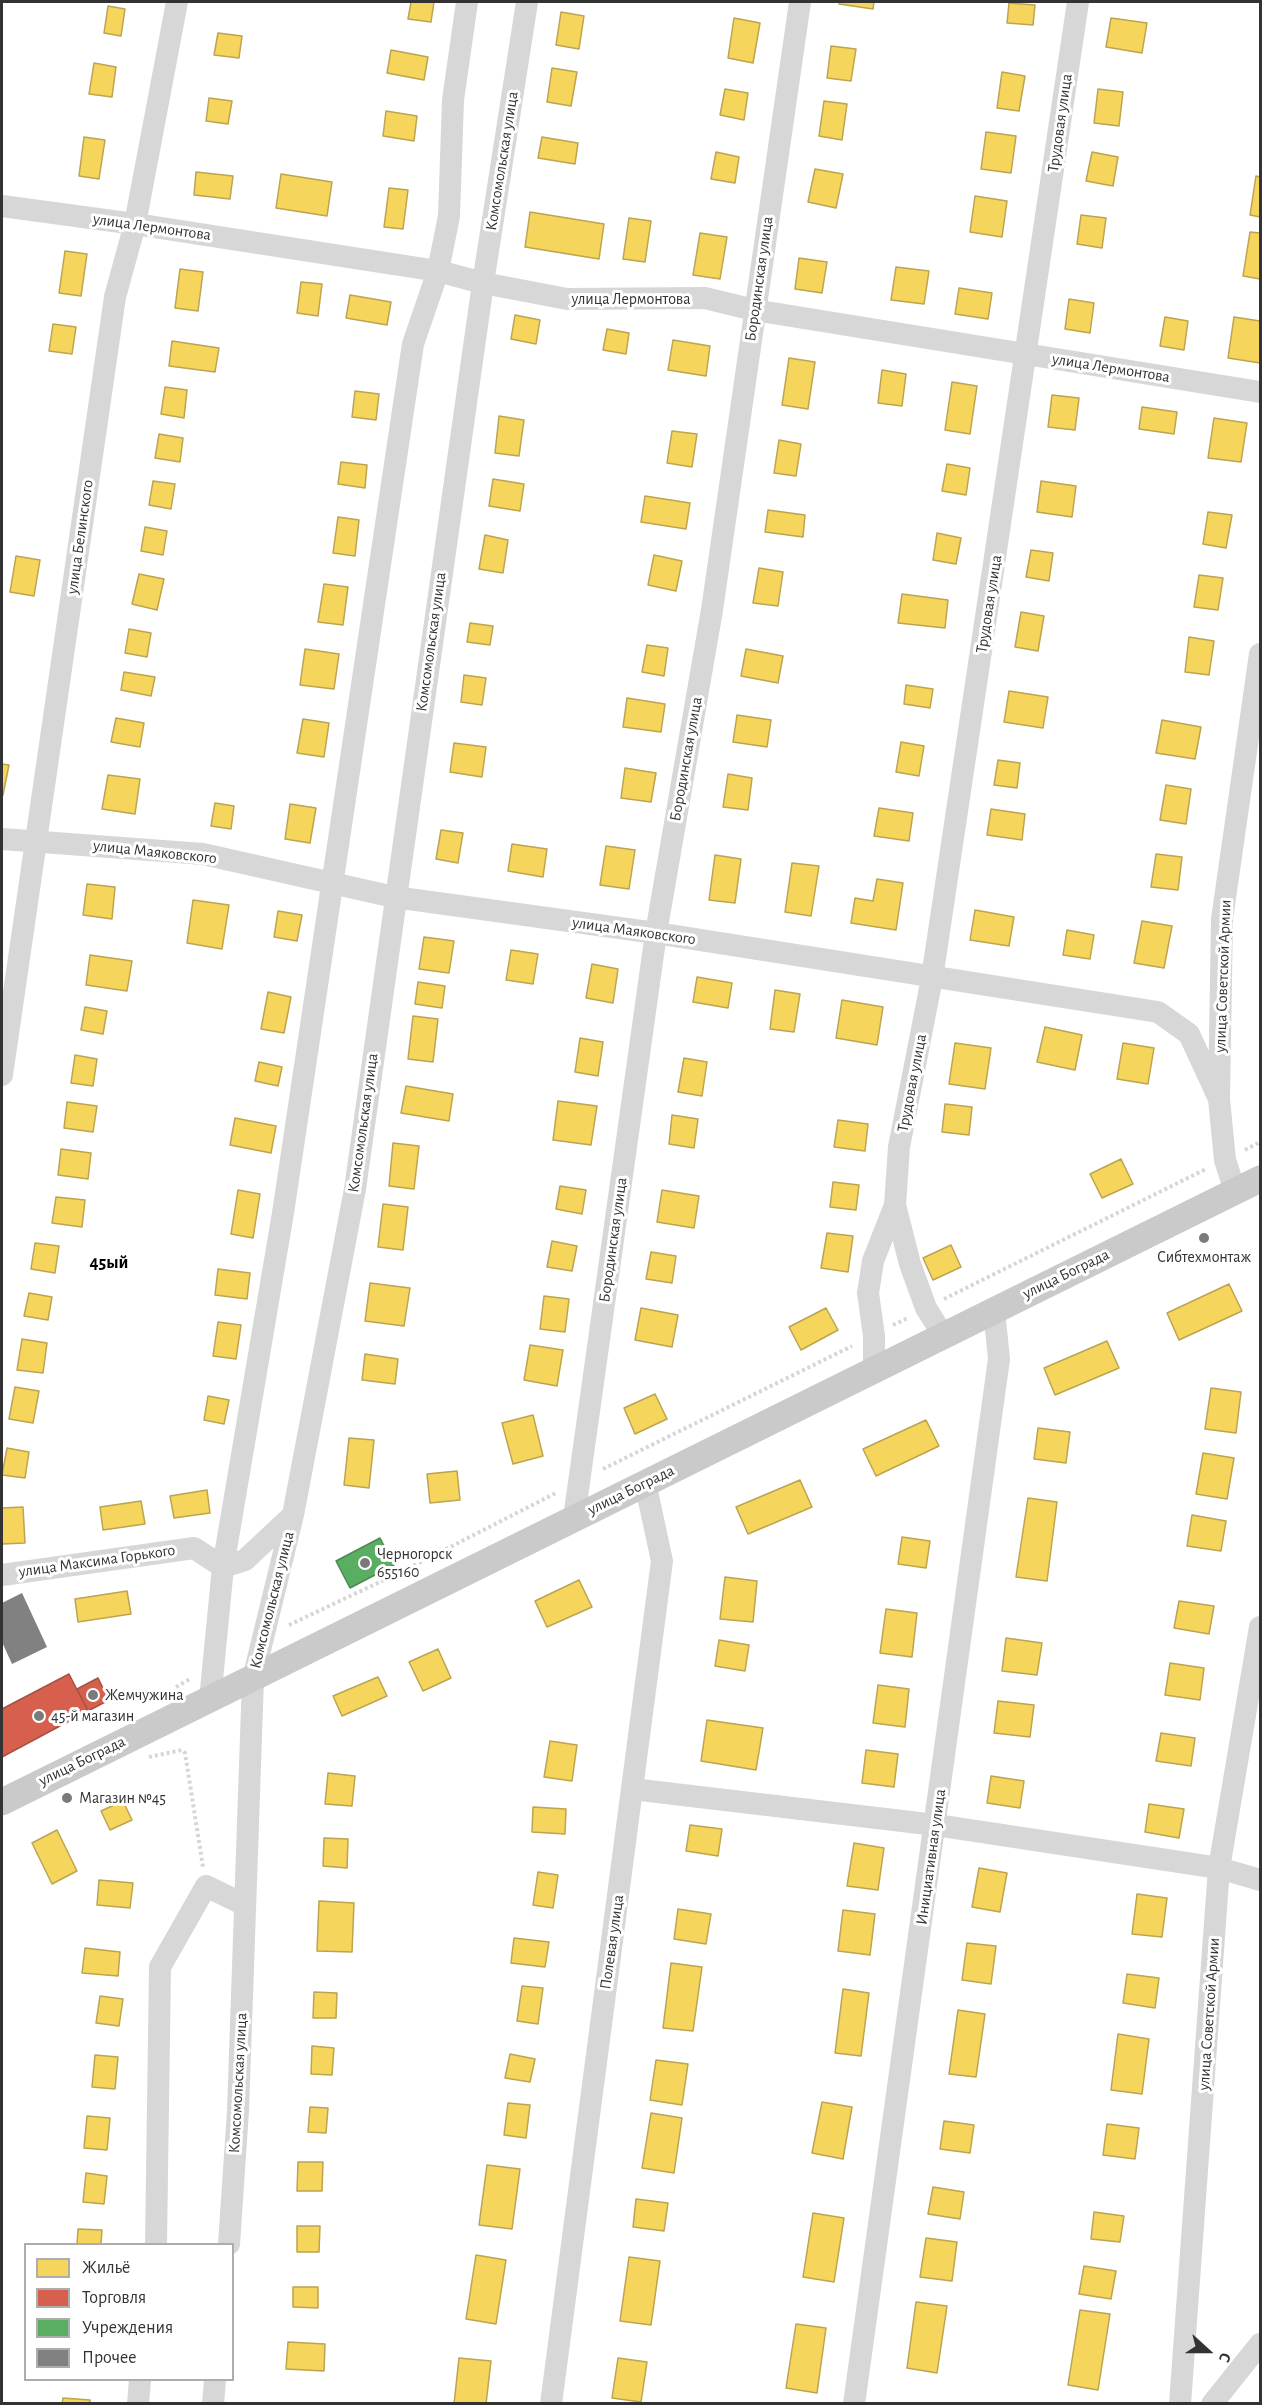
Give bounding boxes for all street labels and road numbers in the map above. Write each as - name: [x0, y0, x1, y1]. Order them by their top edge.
- street label: Трудовая улица: [1044, 72, 1076, 174]
- street label: Комсомольская улица: [482, 90, 522, 232]
- street label: улица Лермонтова: [92, 209, 212, 245]
- street label: Бородинская улица: [741, 215, 777, 343]
- street label: улица Лермонтова: [572, 289, 690, 309]
- street label: улица Лермонтова: [1051, 349, 1171, 387]
- street label: улица Белинского: [62, 479, 98, 595]
- street label: Трудовая улица: [972, 553, 1006, 655]
- street label: Комсомольская улица: [412, 571, 450, 713]
- street label: Бородинская улица: [666, 695, 706, 823]
- street label: улица Маяковского: [92, 836, 218, 868]
- street label: улица Советской Армии: [1211, 899, 1235, 1053]
- street label: улица Маяковского: [571, 913, 697, 949]
- street label: Трудовая улица: [893, 1032, 931, 1134]
- street label: Комсомольская улица: [344, 1052, 382, 1194]
- street label: Бородинская улица: [595, 1176, 631, 1304]
- street label: улица Бограда: [1020, 1245, 1112, 1303]
- street label: улица Бограда: [585, 1461, 677, 1519]
- street label: Комсомольская улица: [246, 1529, 298, 1671]
- street label: улица Максима Горького: [18, 1541, 176, 1581]
- street label: улица Бограда: [36, 1732, 128, 1790]
- street label: Инициативная улица: [912, 1788, 950, 1926]
- street label: Полевая улица: [596, 1893, 628, 1991]
- street label: улица Советской Армии: [1194, 1937, 1224, 2091]
- street label: Комсомольская улица: [225, 2012, 251, 2154]

